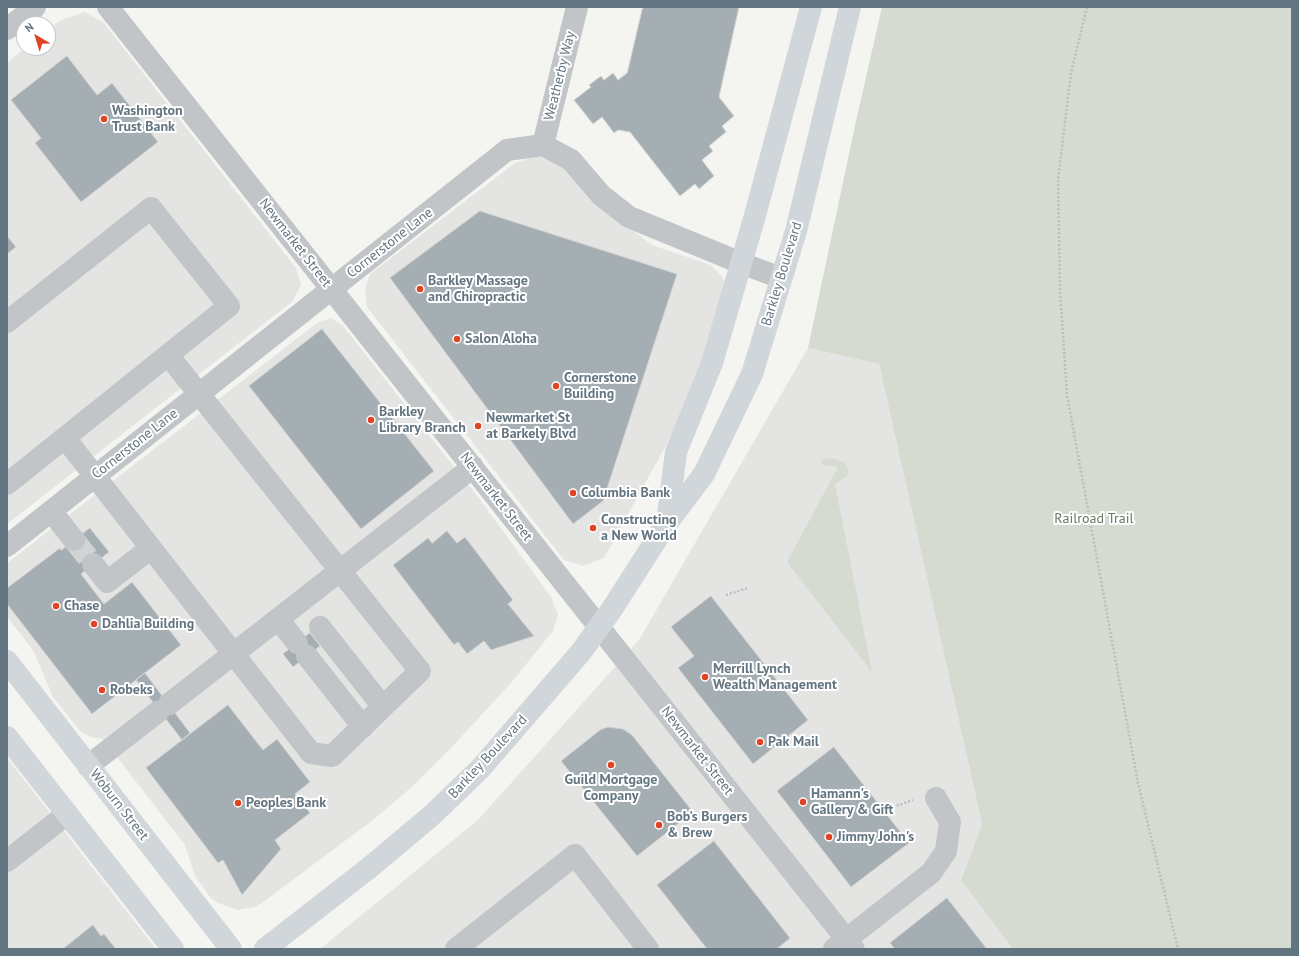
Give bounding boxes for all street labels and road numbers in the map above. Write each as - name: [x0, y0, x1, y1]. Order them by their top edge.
- street label: Weatherby Way: [541, 30, 579, 122]
- street label: Newmarket Street: [255, 195, 335, 291]
- street label: Cornerstone Lane: [344, 204, 436, 282]
- street label: Barkley Boulevard: [758, 220, 806, 328]
- street label: Cornerstone Lane: [89, 405, 181, 483]
- street label: Newmarket Street: [456, 449, 536, 545]
- street label: Newmarket Street: [657, 703, 737, 799]
- street label: Barkley Boulevard: [445, 712, 531, 802]
- street label: Woburn Street: [86, 766, 152, 844]

